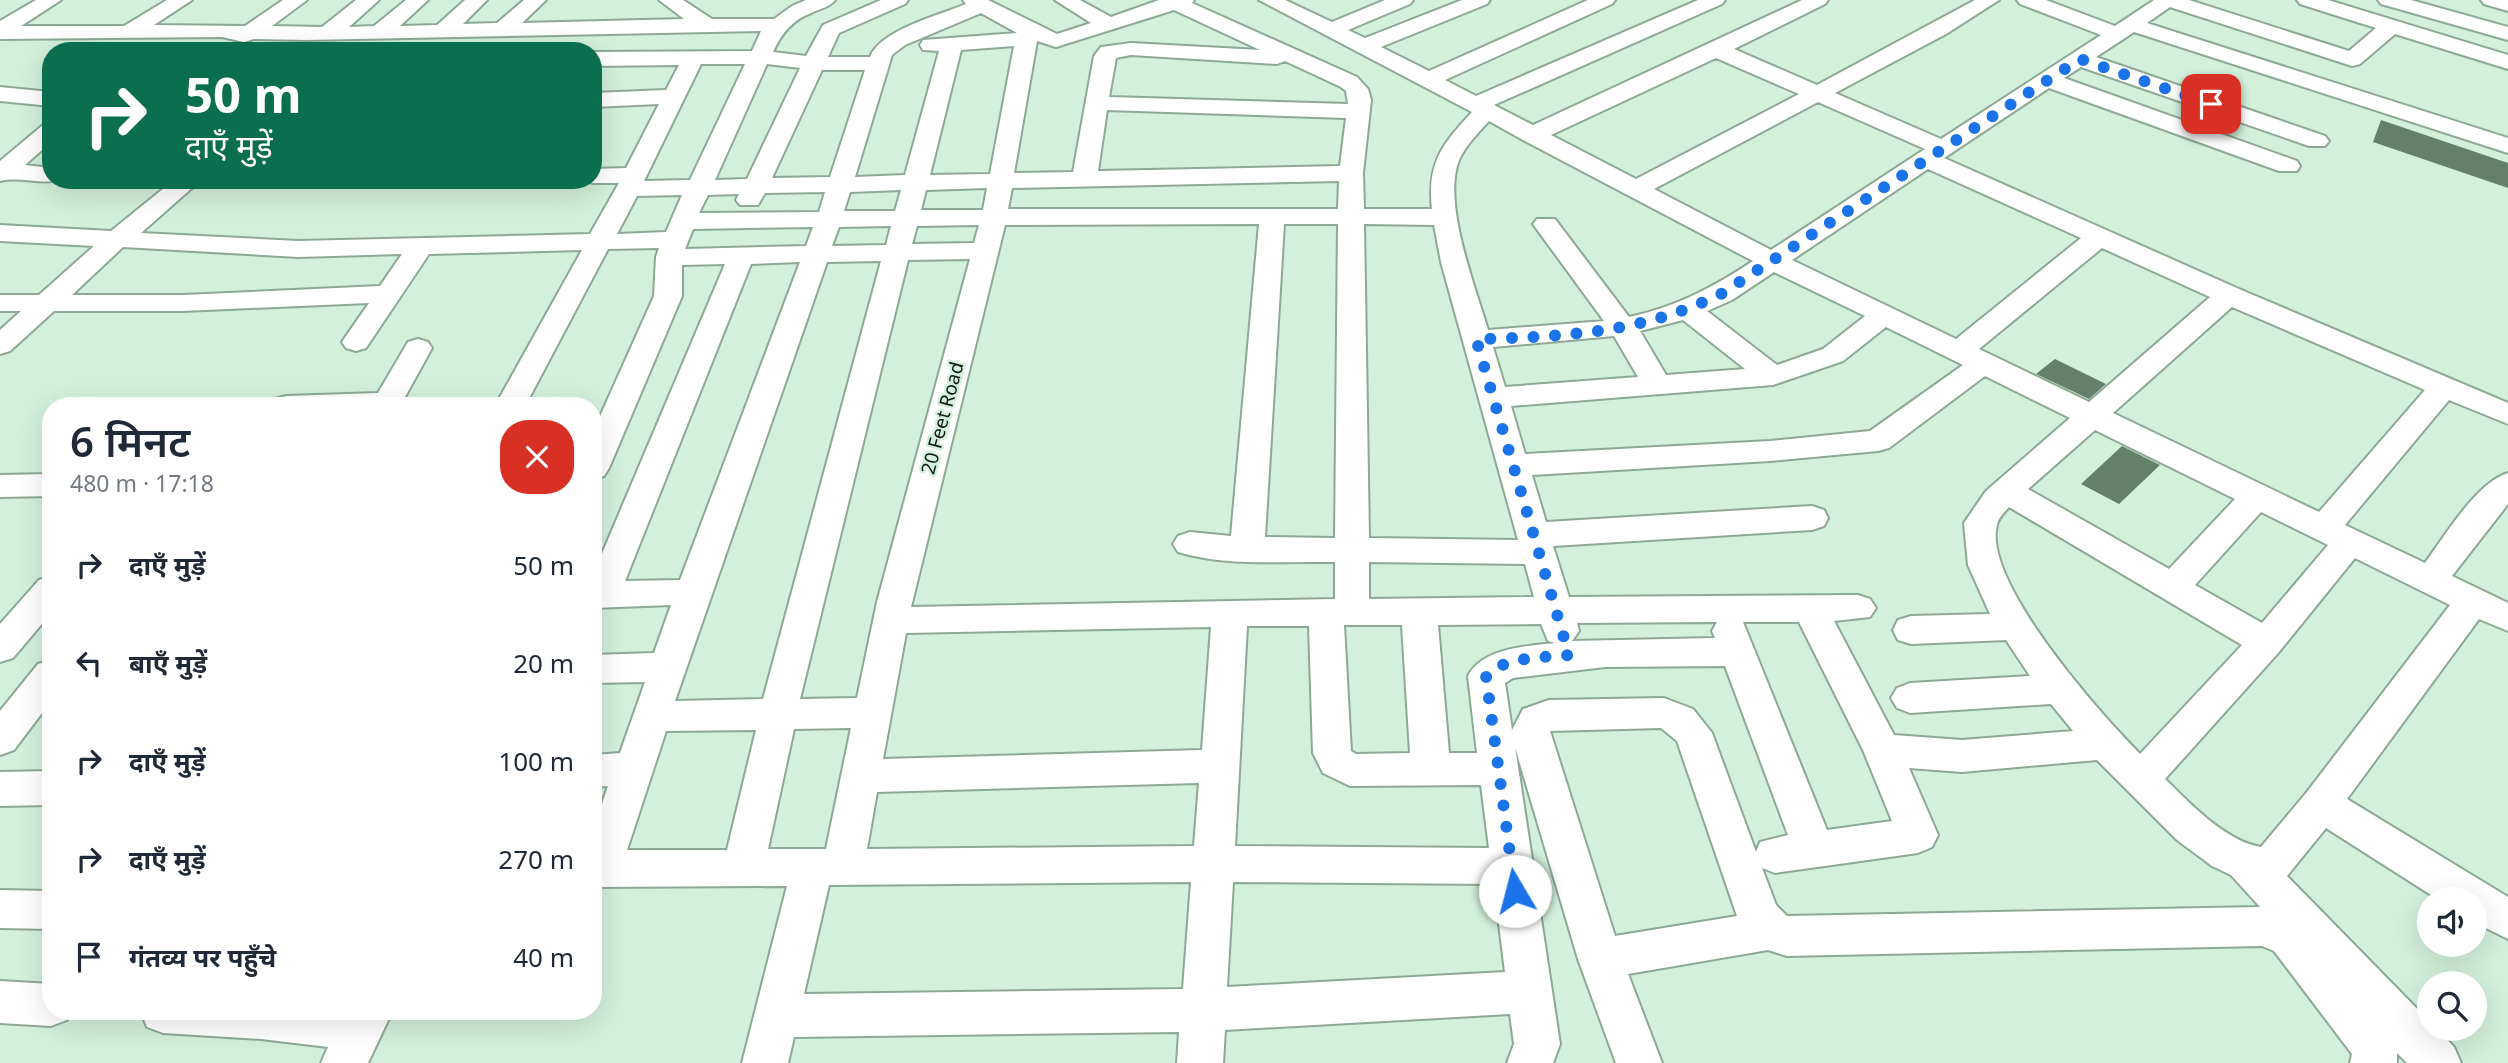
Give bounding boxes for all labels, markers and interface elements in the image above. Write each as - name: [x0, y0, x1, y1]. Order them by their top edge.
- text: 50 m: [185, 61, 302, 127]
- icon: right: [70, 70, 161, 161]
- pin: [2181, 74, 2241, 134]
- icon: arrive: [2192, 85, 2230, 123]
- text: दाएँ मुड़ें: [185, 124, 273, 167]
- street label: 20 Feet Road: [915, 359, 969, 477]
- text: 6 मिनट: [70, 412, 190, 469]
- button: close: [500, 420, 574, 494]
- text: 480 m · 17:18: [70, 467, 214, 499]
- icon: right: [70, 546, 108, 584]
- text: दाएँ मुड़ें: [129, 547, 206, 583]
- text: 50 m: [513, 547, 574, 583]
- icon: left: [70, 644, 108, 682]
- text: बाएँ मुड़ें: [129, 645, 207, 681]
- text: 20 m: [513, 645, 574, 681]
- icon: right: [70, 742, 108, 780]
- text: दाएँ मुड़ें: [129, 743, 206, 779]
- text: 100 m: [498, 743, 574, 779]
- icon: right: [70, 840, 108, 878]
- text: दाएँ मुड़ें: [129, 841, 206, 877]
- text: 270 m: [498, 841, 574, 877]
- position arrow: [1478, 854, 1552, 928]
- map controls: [2417, 887, 2487, 1041]
- button: sound: [2417, 887, 2487, 957]
- icon: arrive: [70, 938, 108, 976]
- text: गंतव्य पर पहुँचे: [129, 939, 276, 975]
- text: 40 m: [513, 939, 574, 975]
- button: search: [2417, 971, 2487, 1041]

